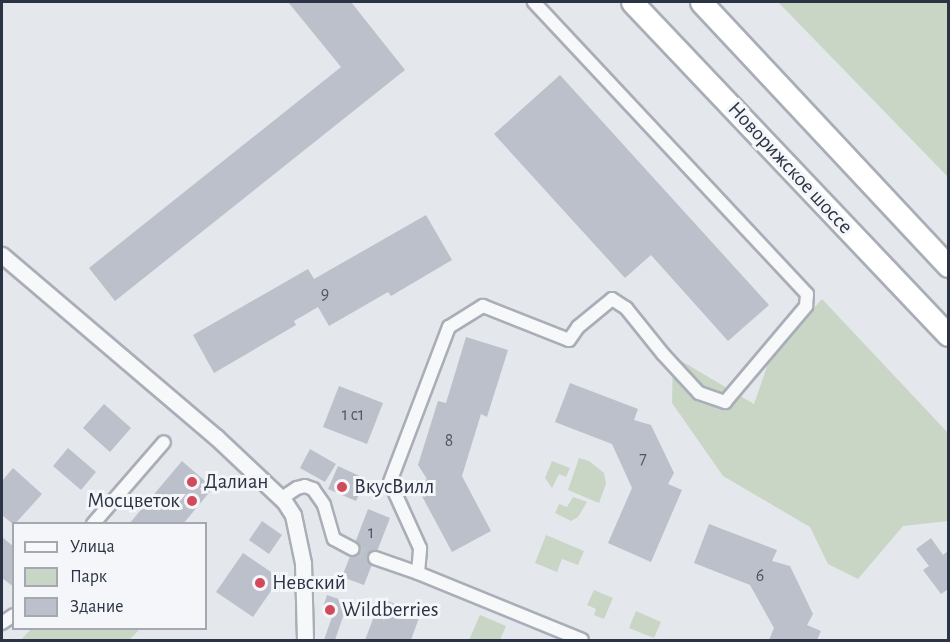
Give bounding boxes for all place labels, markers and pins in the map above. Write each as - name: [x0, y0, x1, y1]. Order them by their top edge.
- place label: Далиан: [204, 469, 269, 495]
- place label: ВкусВилл: [354, 474, 434, 500]
- marker: Далиан: [185, 475, 199, 489]
- marker: ВкусВилл: [335, 480, 349, 494]
- place label: Мосцветок: [87, 488, 180, 514]
- marker: Мосцветок: [185, 494, 199, 508]
- place label: Невский: [272, 570, 346, 596]
- marker: Невский: [253, 576, 267, 590]
- place label: Wildberries: [342, 597, 438, 623]
- marker: Wildberries: [323, 603, 337, 617]

